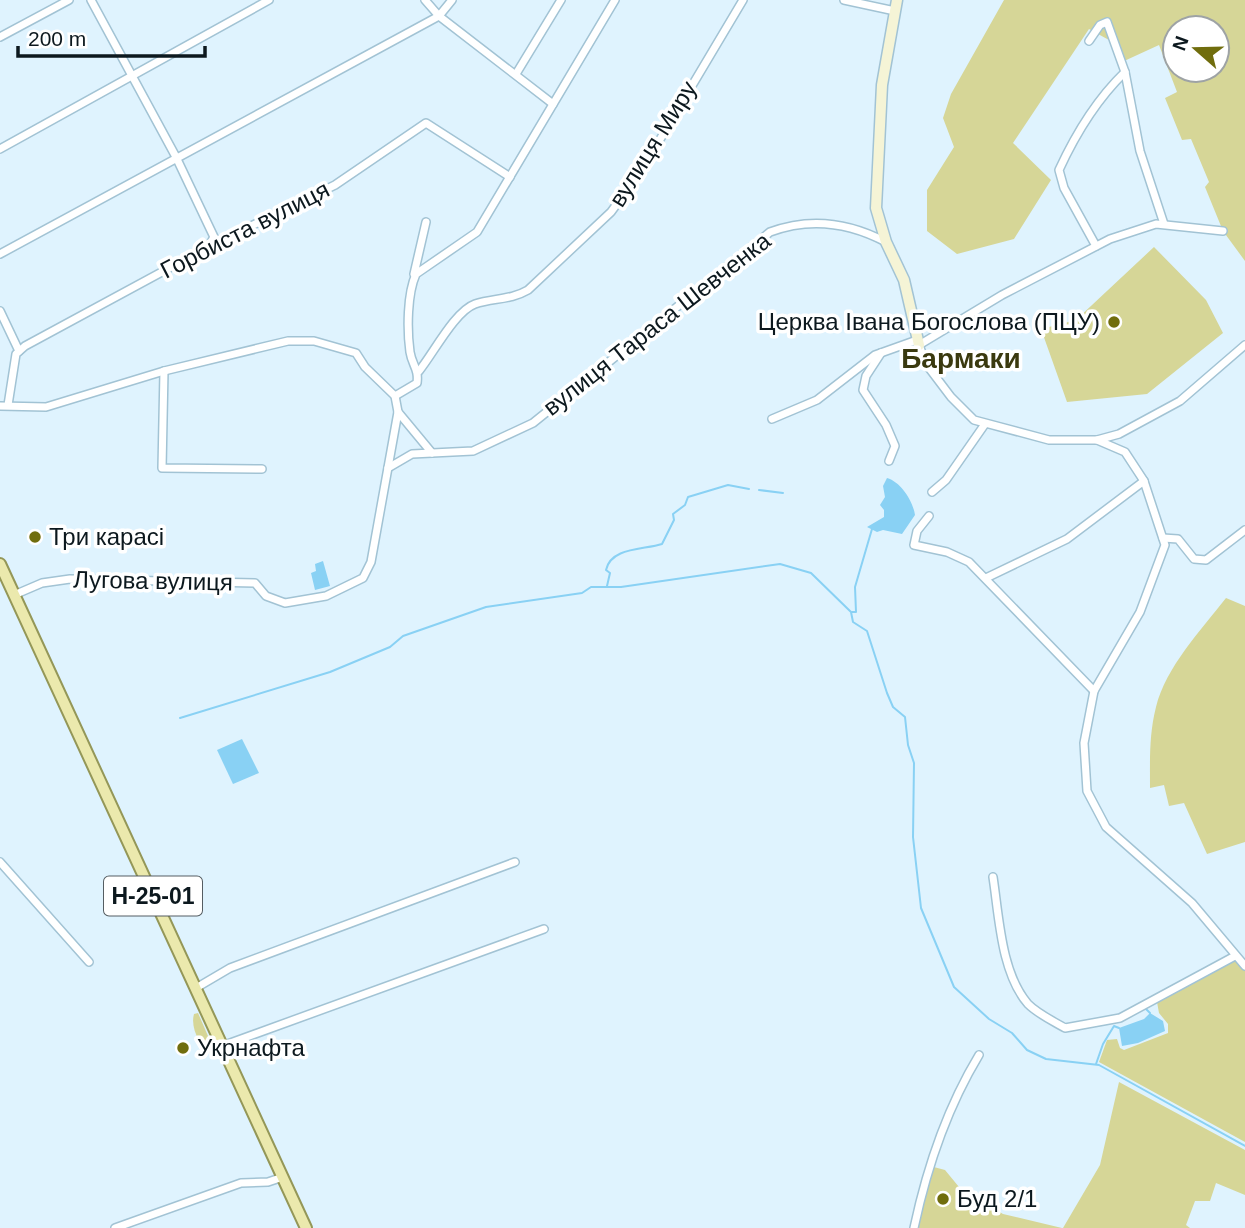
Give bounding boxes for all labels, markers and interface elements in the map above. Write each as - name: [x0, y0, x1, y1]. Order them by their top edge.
- scale bar: [18, 14, 205, 58]
- north arrow: [1161, 14, 1231, 84]
- text: 200 m: [28, 27, 86, 50]
- text: N: [1168, 33, 1193, 53]
- street label: вулиця Миру: [603, 76, 702, 212]
- street label: Горбиста вулиця: [156, 175, 334, 284]
- street label: вулиця Тараса Шевченка: [538, 226, 776, 421]
- place label: Церква Івана Богослова (ПЦУ): [758, 308, 1100, 335]
- marker: Церква Івана Богослова (ПЦУ): [1106, 314, 1122, 330]
- district label: Бармаки: [901, 343, 1021, 374]
- place label: Три карасі: [49, 523, 164, 550]
- marker: Три карасі: [27, 529, 43, 545]
- street label: Лугова вулиця: [73, 566, 233, 595]
- road number: Н-25-01: [104, 876, 202, 916]
- place label: Укрнафта: [197, 1034, 306, 1061]
- marker: Укрнафта: [175, 1040, 191, 1056]
- place label: Буд 2/1: [957, 1185, 1037, 1212]
- marker: Буд 2/1: [935, 1191, 951, 1207]

